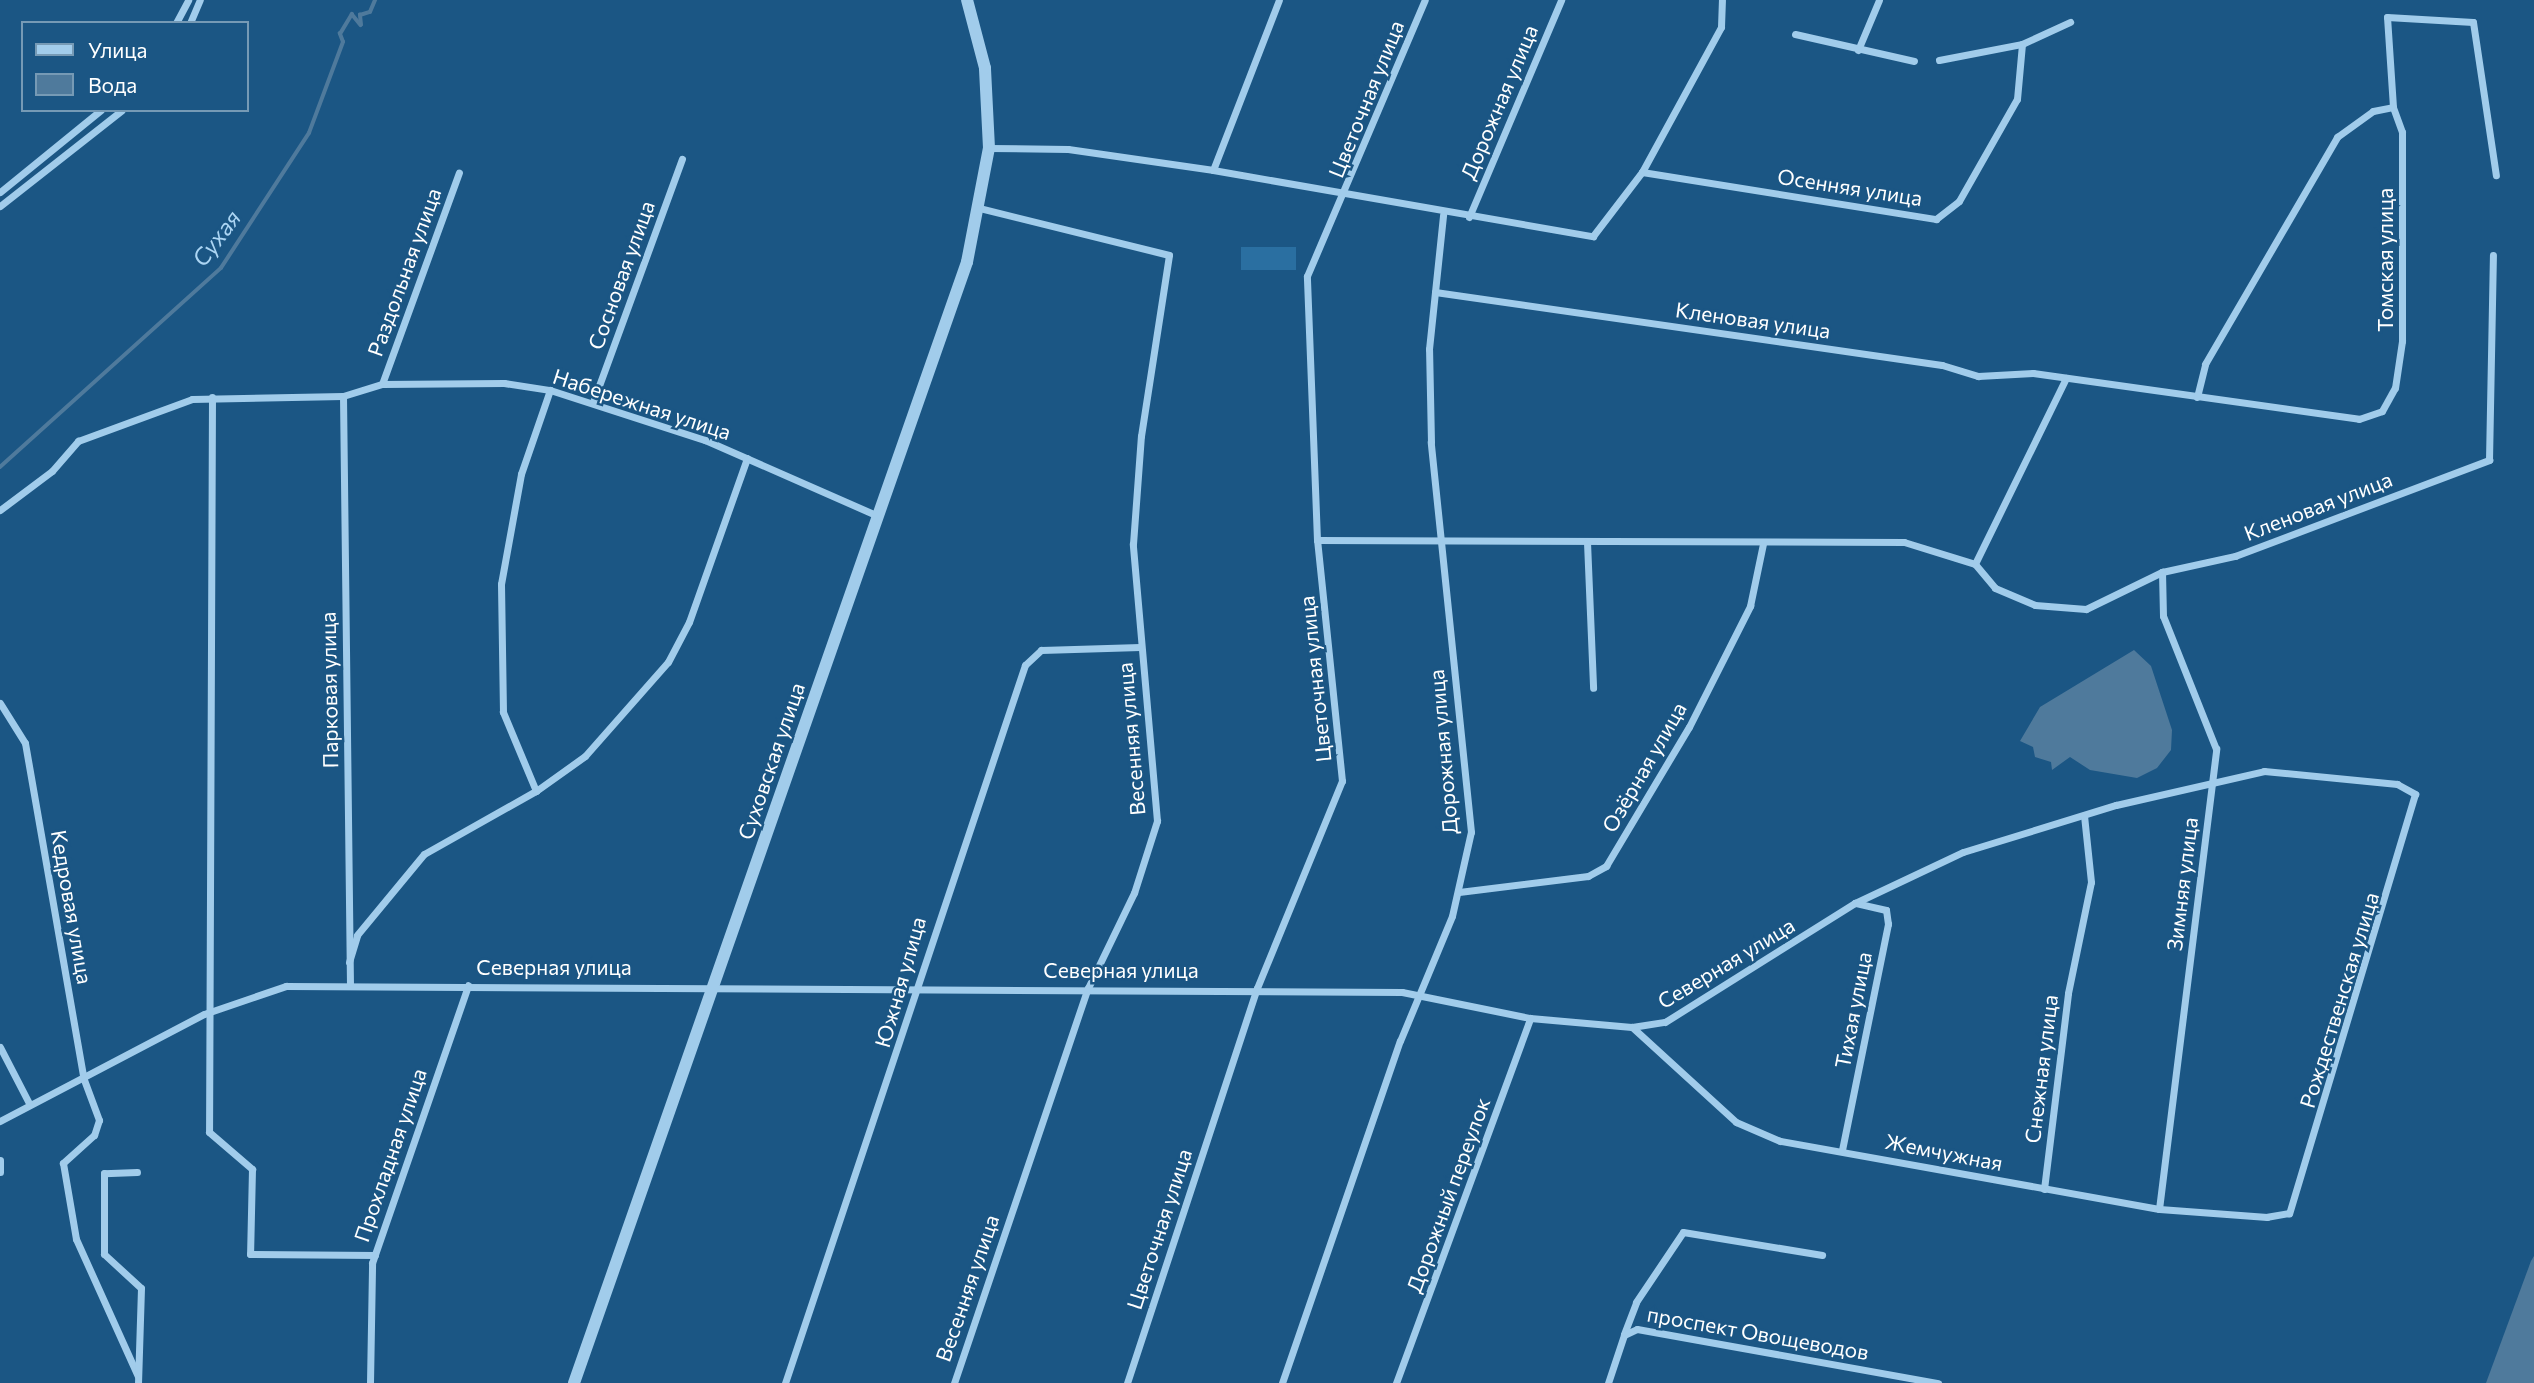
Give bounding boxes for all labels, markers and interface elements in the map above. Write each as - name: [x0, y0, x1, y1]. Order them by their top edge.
- street label: Цветочная улица: [1323, 17, 1409, 181]
- legend: [21, 21, 248, 112]
- street label: Дорожная улица: [1455, 21, 1543, 183]
- text: Улица: [88, 37, 147, 62]
- text: Вода: [88, 72, 137, 97]
- street label: Осенняя улица: [1776, 163, 1924, 211]
- street label: Раздольная улица: [362, 184, 446, 360]
- street label: Томская улица: [2372, 188, 2398, 332]
- street label: Сосновая улица: [582, 197, 660, 353]
- water label: Сухая: [186, 204, 246, 272]
- street label: Кленовая улица: [1674, 297, 1832, 343]
- street label: Набережная улица: [550, 363, 734, 445]
- street label: Кленовая улица: [2241, 466, 2395, 546]
- street label: Цветочная улица: [1294, 595, 1336, 763]
- street label: Парковая улица: [315, 611, 343, 769]
- street label: Весенняя улица: [1112, 661, 1150, 817]
- street label: Дорожная улица: [1423, 669, 1463, 835]
- street label: Суховская улица: [732, 679, 810, 843]
- street label: Озёрная улица: [1597, 697, 1691, 837]
- street label: Зимняя улица: [2161, 816, 2203, 952]
- street label: Кедровая улица: [46, 828, 98, 986]
- street label: Рождественская улица: [2294, 889, 2384, 1111]
- street label: Северная улица: [1653, 912, 1799, 1014]
- street label: Южная улица: [869, 914, 931, 1050]
- street label: Тихая улица: [1829, 950, 1877, 1070]
- street label: Северная улица: [476, 954, 632, 980]
- street label: Северная улица: [1043, 957, 1199, 983]
- street label: Снежная улица: [2019, 993, 2063, 1145]
- street label: Прохладная улица: [348, 1065, 432, 1245]
- street label: Дорожный переулок: [1401, 1094, 1495, 1296]
- street label: Жемчужная: [1883, 1128, 2005, 1176]
- street label: Цветочная улица: [1121, 1146, 1197, 1312]
- street label: Весенняя улица: [930, 1211, 1004, 1365]
- street label: проспект Овощеводов: [1645, 1301, 1871, 1365]

